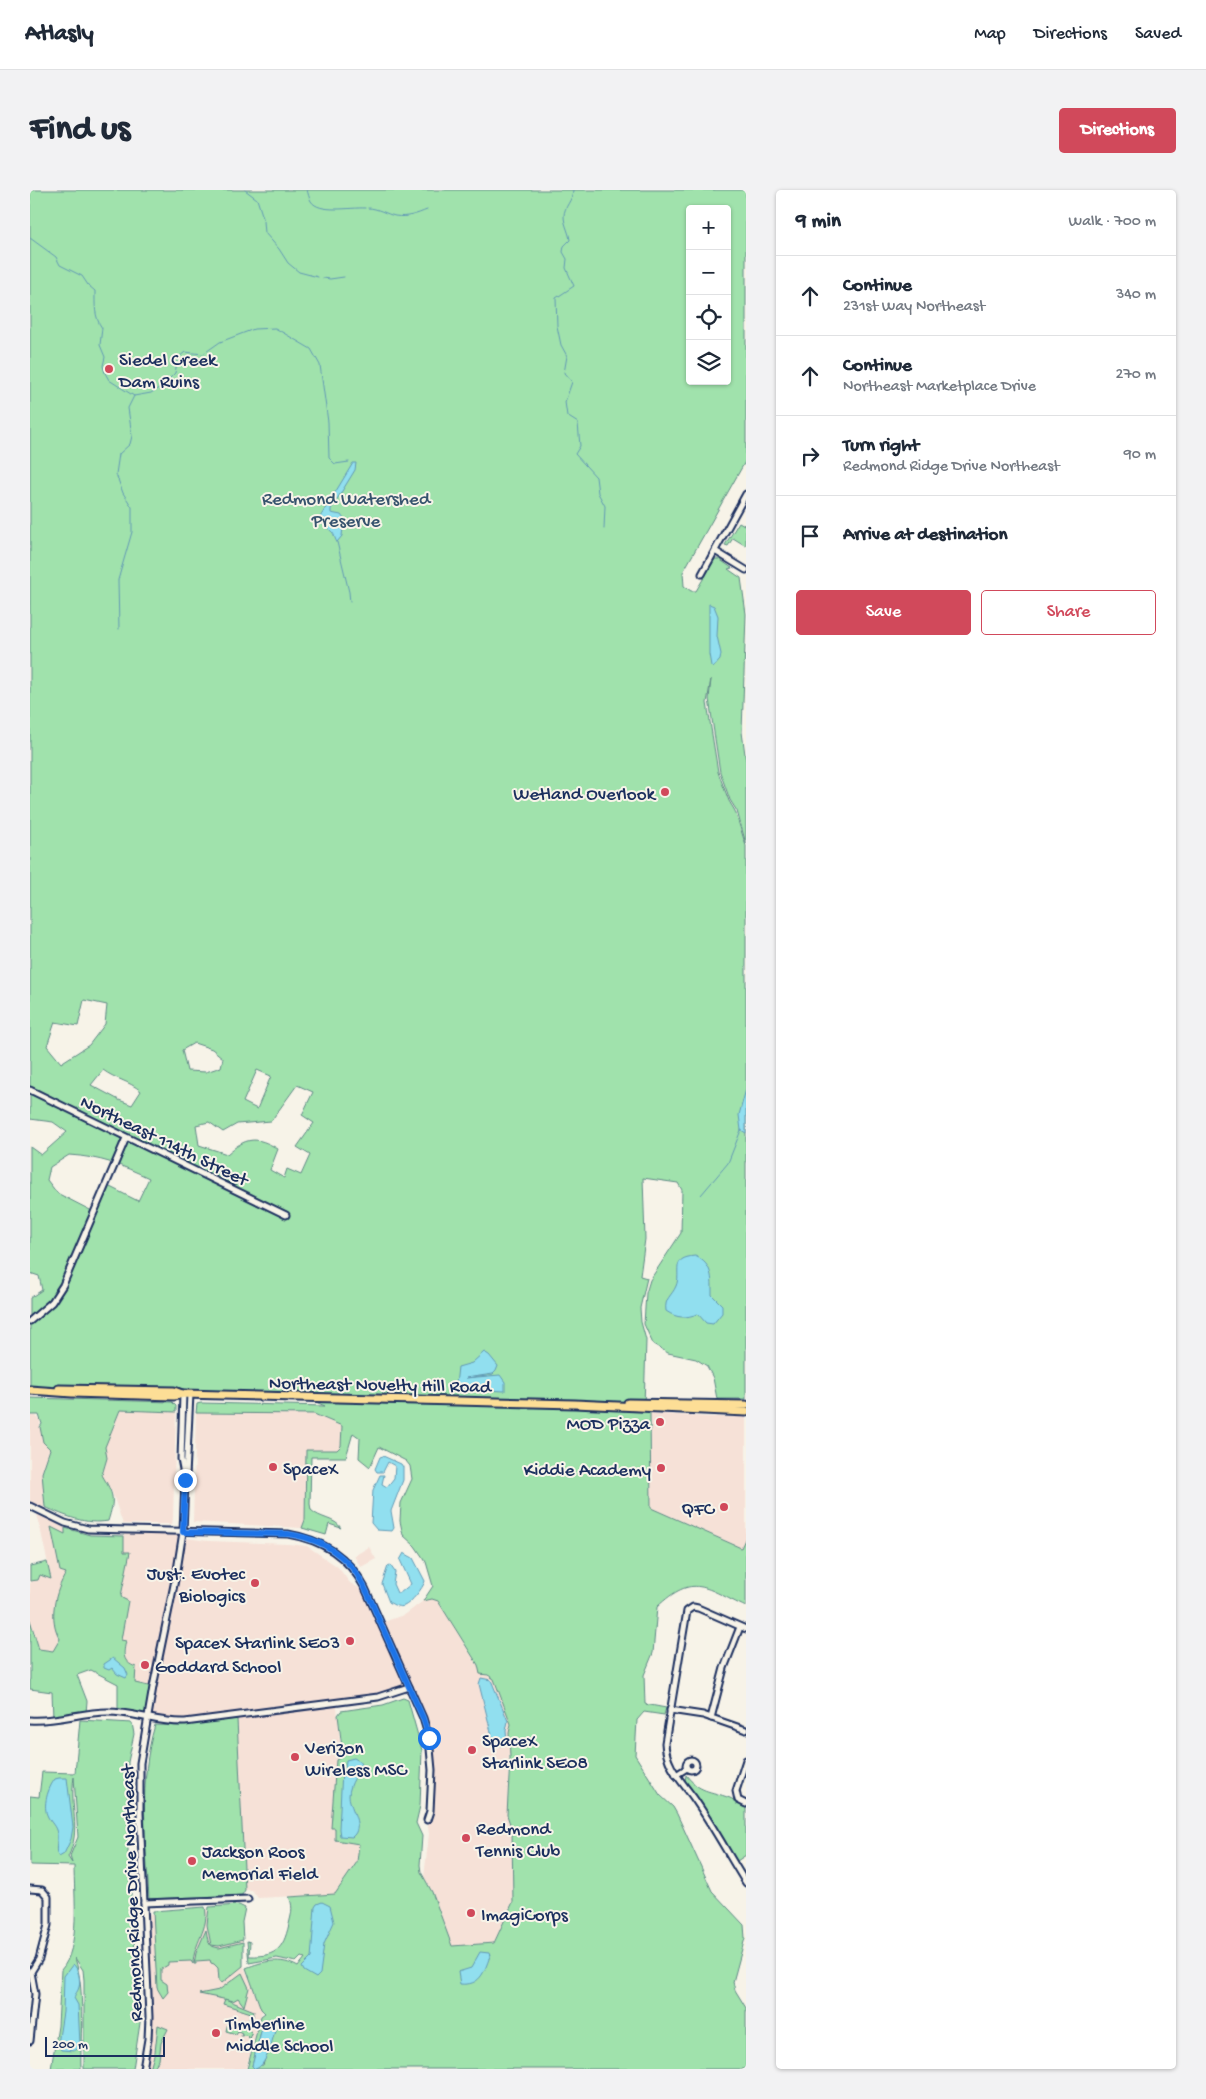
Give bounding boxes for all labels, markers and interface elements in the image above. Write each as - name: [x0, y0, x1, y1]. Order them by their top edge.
- text: Atlasly: [25, 20, 94, 49]
- text: Map: [974, 24, 1006, 45]
- text: Directions: [1034, 24, 1107, 45]
- text: Saved: [1135, 24, 1181, 45]
- button: Directions: [1059, 108, 1176, 153]
- text: Find us: [30, 110, 130, 151]
- map controls: [686, 205, 731, 385]
- button: +: [686, 205, 731, 250]
- text: 9 min: [796, 210, 841, 235]
- text: Walk · 700 m: [1069, 213, 1156, 232]
- button: −: [686, 250, 731, 295]
- text: Continue: [843, 275, 912, 298]
- icon: ahead: [796, 282, 824, 310]
- text: 340 m: [1116, 286, 1156, 305]
- button: locate: [686, 295, 731, 340]
- text: 231st Way Northeast: [843, 298, 985, 317]
- button: layers: [686, 340, 731, 385]
- place label: Siedel Creek Dam Ruins: [117, 350, 218, 395]
- text: Continue: [843, 355, 912, 378]
- icon: ahead: [796, 362, 824, 390]
- marker: Siedel Creek Dam Ruins: [103, 363, 115, 375]
- text: 270 m: [1116, 366, 1156, 385]
- text: Northeast Marketplace Drive: [843, 378, 1036, 397]
- text: Turn right: [843, 435, 919, 458]
- icon: right: [796, 442, 824, 470]
- text: 90 m: [1124, 446, 1156, 465]
- text: Redmond Ridge Drive Northeast: [843, 458, 1060, 477]
- park label: Redmond Watershed Preserve: [262, 489, 432, 534]
- icon: arrive: [796, 522, 824, 550]
- text: Arrive at destination: [843, 524, 1007, 547]
- button: Save: [796, 590, 971, 635]
- button: Share: [981, 590, 1156, 635]
- place label: Wetland Overlook: [513, 784, 657, 807]
- marker: Wetland Overlook: [659, 786, 671, 798]
- street label: Northeast 114th Street: [76, 1091, 253, 1194]
- street label: Northeast Novelty Hill Road: [269, 1373, 493, 1400]
- place label: MOD Pizza: [567, 1414, 651, 1437]
- marker: MOD Pizza: [654, 1416, 666, 1428]
- place label: SpaceX: [283, 1459, 339, 1482]
- place label: Kiddie Academy: [524, 1460, 652, 1483]
- marker: SpaceX: [267, 1461, 279, 1473]
- marker: Kiddie Academy: [655, 1462, 667, 1474]
- route end: [174, 1469, 197, 1492]
- place label: QFC: [681, 1499, 716, 1522]
- marker: QFC: [718, 1501, 730, 1513]
- place label: Just. Evotec Biologics: [147, 1564, 246, 1609]
- marker: Just. Evotec Biologics: [249, 1577, 261, 1589]
- place label: SpaceX Starlink SE03: [175, 1633, 340, 1656]
- marker: SpaceX Starlink SE03: [344, 1635, 356, 1647]
- place label: Goddard School: [155, 1657, 281, 1680]
- marker: Goddard School: [139, 1659, 151, 1671]
- route start: [418, 1727, 441, 1750]
- place label: SpaceX Starlink SE08: [482, 1731, 588, 1776]
- place label: Verizon Wireless MSC: [304, 1738, 408, 1783]
- marker: SpaceX Starlink SE08: [466, 1744, 478, 1756]
- marker: Verizon Wireless MSC: [289, 1751, 301, 1763]
- street label: Redmond Ridge Drive Northeast: [117, 1762, 149, 2022]
- place label: Redmond Tennis Club: [475, 1819, 560, 1864]
- marker: Redmond Tennis Club: [460, 1832, 472, 1844]
- place label: Jackson Roos Memorial Field: [202, 1842, 319, 1887]
- marker: Jackson Roos Memorial Field: [186, 1855, 198, 1867]
- place label: ImagiCorps: [481, 1905, 569, 1928]
- marker: ImagiCorps: [465, 1907, 477, 1919]
- place label: Timberline Middle School: [225, 2014, 333, 2059]
- marker: Timberline Middle School: [210, 2027, 222, 2039]
- scale bar: [45, 2034, 165, 2057]
- text: 200 m: [52, 2037, 88, 2054]

